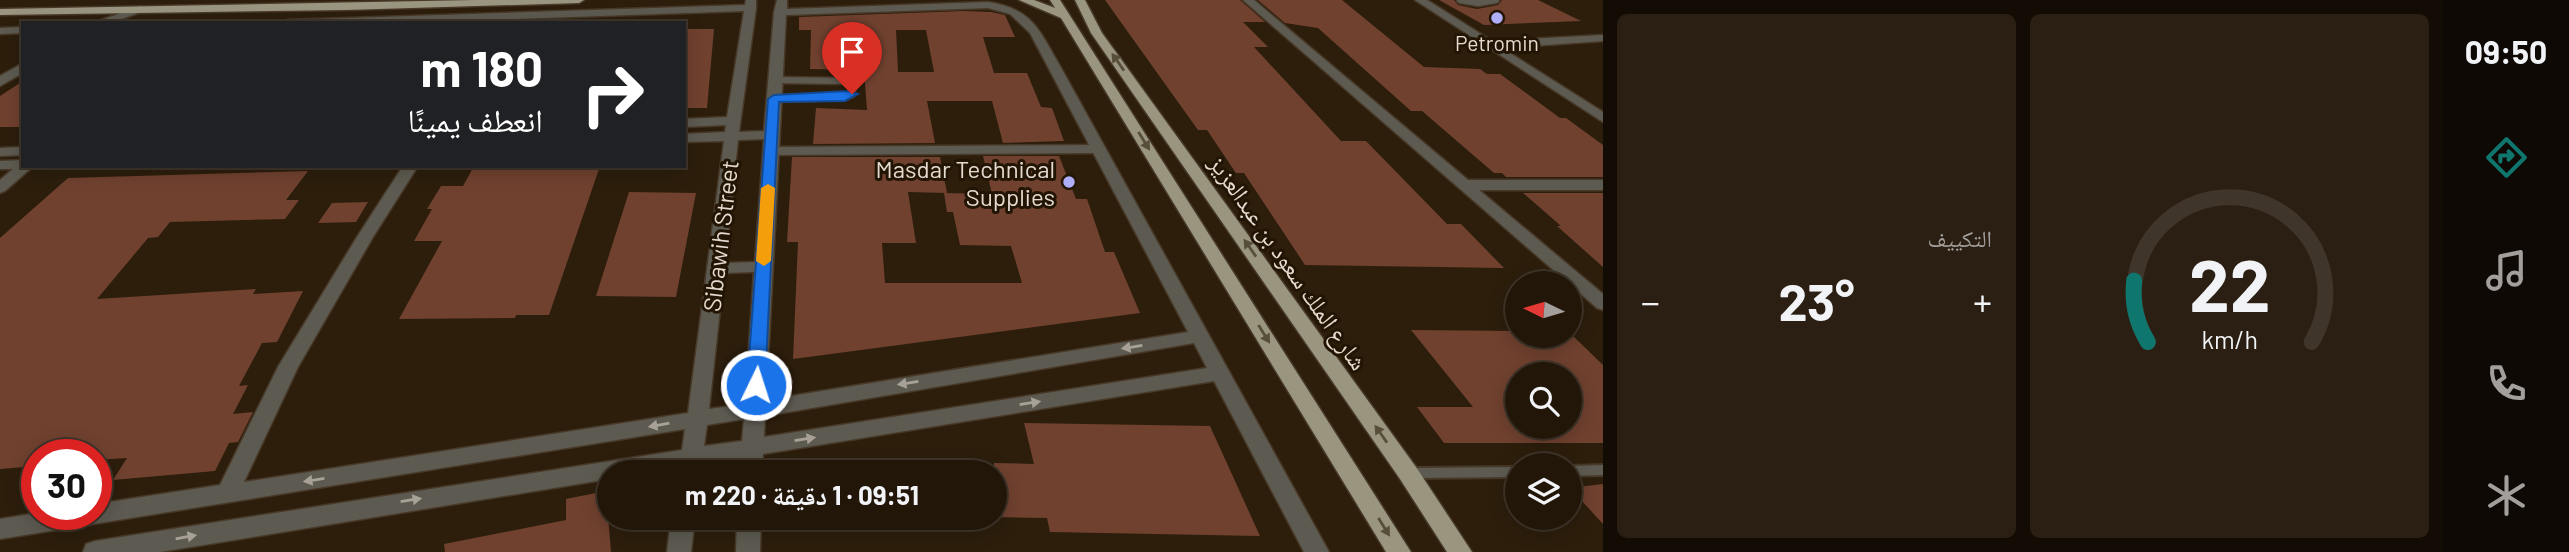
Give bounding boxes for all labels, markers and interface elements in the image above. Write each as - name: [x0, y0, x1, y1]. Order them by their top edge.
- marker: Petromin: [1489, 10, 1505, 26]
- pin: [822, 22, 882, 94]
- place label: Petromin: [1455, 30, 1539, 55]
- text: 09:50: [2465, 32, 2547, 70]
- icon: arrive: [833, 33, 871, 71]
- text: 180 m: [420, 38, 543, 97]
- icon: right: [567, 49, 658, 140]
- one-way arrow: [1111, 53, 1125, 71]
- text: انعطف يمينًا: [408, 100, 543, 138]
- one-way arrow: [1137, 131, 1150, 150]
- icon: directions: [2482, 133, 2531, 182]
- street label: شارع الملك سعود بن عبدالعزيز: [1202, 148, 1374, 376]
- place label: Masdar Technical Supplies: [876, 154, 1055, 211]
- street label: Sibawih Street: [696, 159, 744, 313]
- marker: Masdar Technical Supplies: [1061, 174, 1077, 190]
- text: التكييف: [1927, 224, 1992, 252]
- one-way arrow: [1243, 239, 1257, 257]
- text: 22: [2189, 239, 2270, 327]
- icon: music: [2482, 246, 2531, 295]
- text: 23°: [1778, 269, 1855, 331]
- north arrow: [1505, 271, 1582, 348]
- map controls: [1505, 271, 1582, 530]
- text: −: [1641, 278, 1660, 324]
- text: +: [1973, 278, 1992, 324]
- one-way arrow: [1257, 324, 1270, 344]
- text: km/h: [2201, 324, 2258, 354]
- one-way arrow: [1121, 342, 1143, 353]
- position arrow: [719, 348, 793, 422]
- icon: phone: [2482, 359, 2531, 408]
- button: search: [1505, 362, 1582, 439]
- one-way arrow: [897, 378, 919, 389]
- one-way arrow: [1019, 397, 1041, 408]
- one-way arrow: [648, 420, 670, 431]
- one-way arrow: [1374, 425, 1388, 443]
- one-way arrow: [794, 433, 816, 444]
- speed limit sign: 30: [21, 439, 112, 530]
- button: layers: [1505, 453, 1582, 530]
- icon: climate: [2482, 471, 2531, 520]
- one-way arrow: [303, 475, 325, 486]
- text: 09:51 · 1 دقيقة · 220 m: [685, 479, 919, 510]
- one-way arrow: [400, 495, 422, 506]
- one-way arrow: [1377, 518, 1390, 537]
- one-way arrow: [175, 531, 197, 542]

